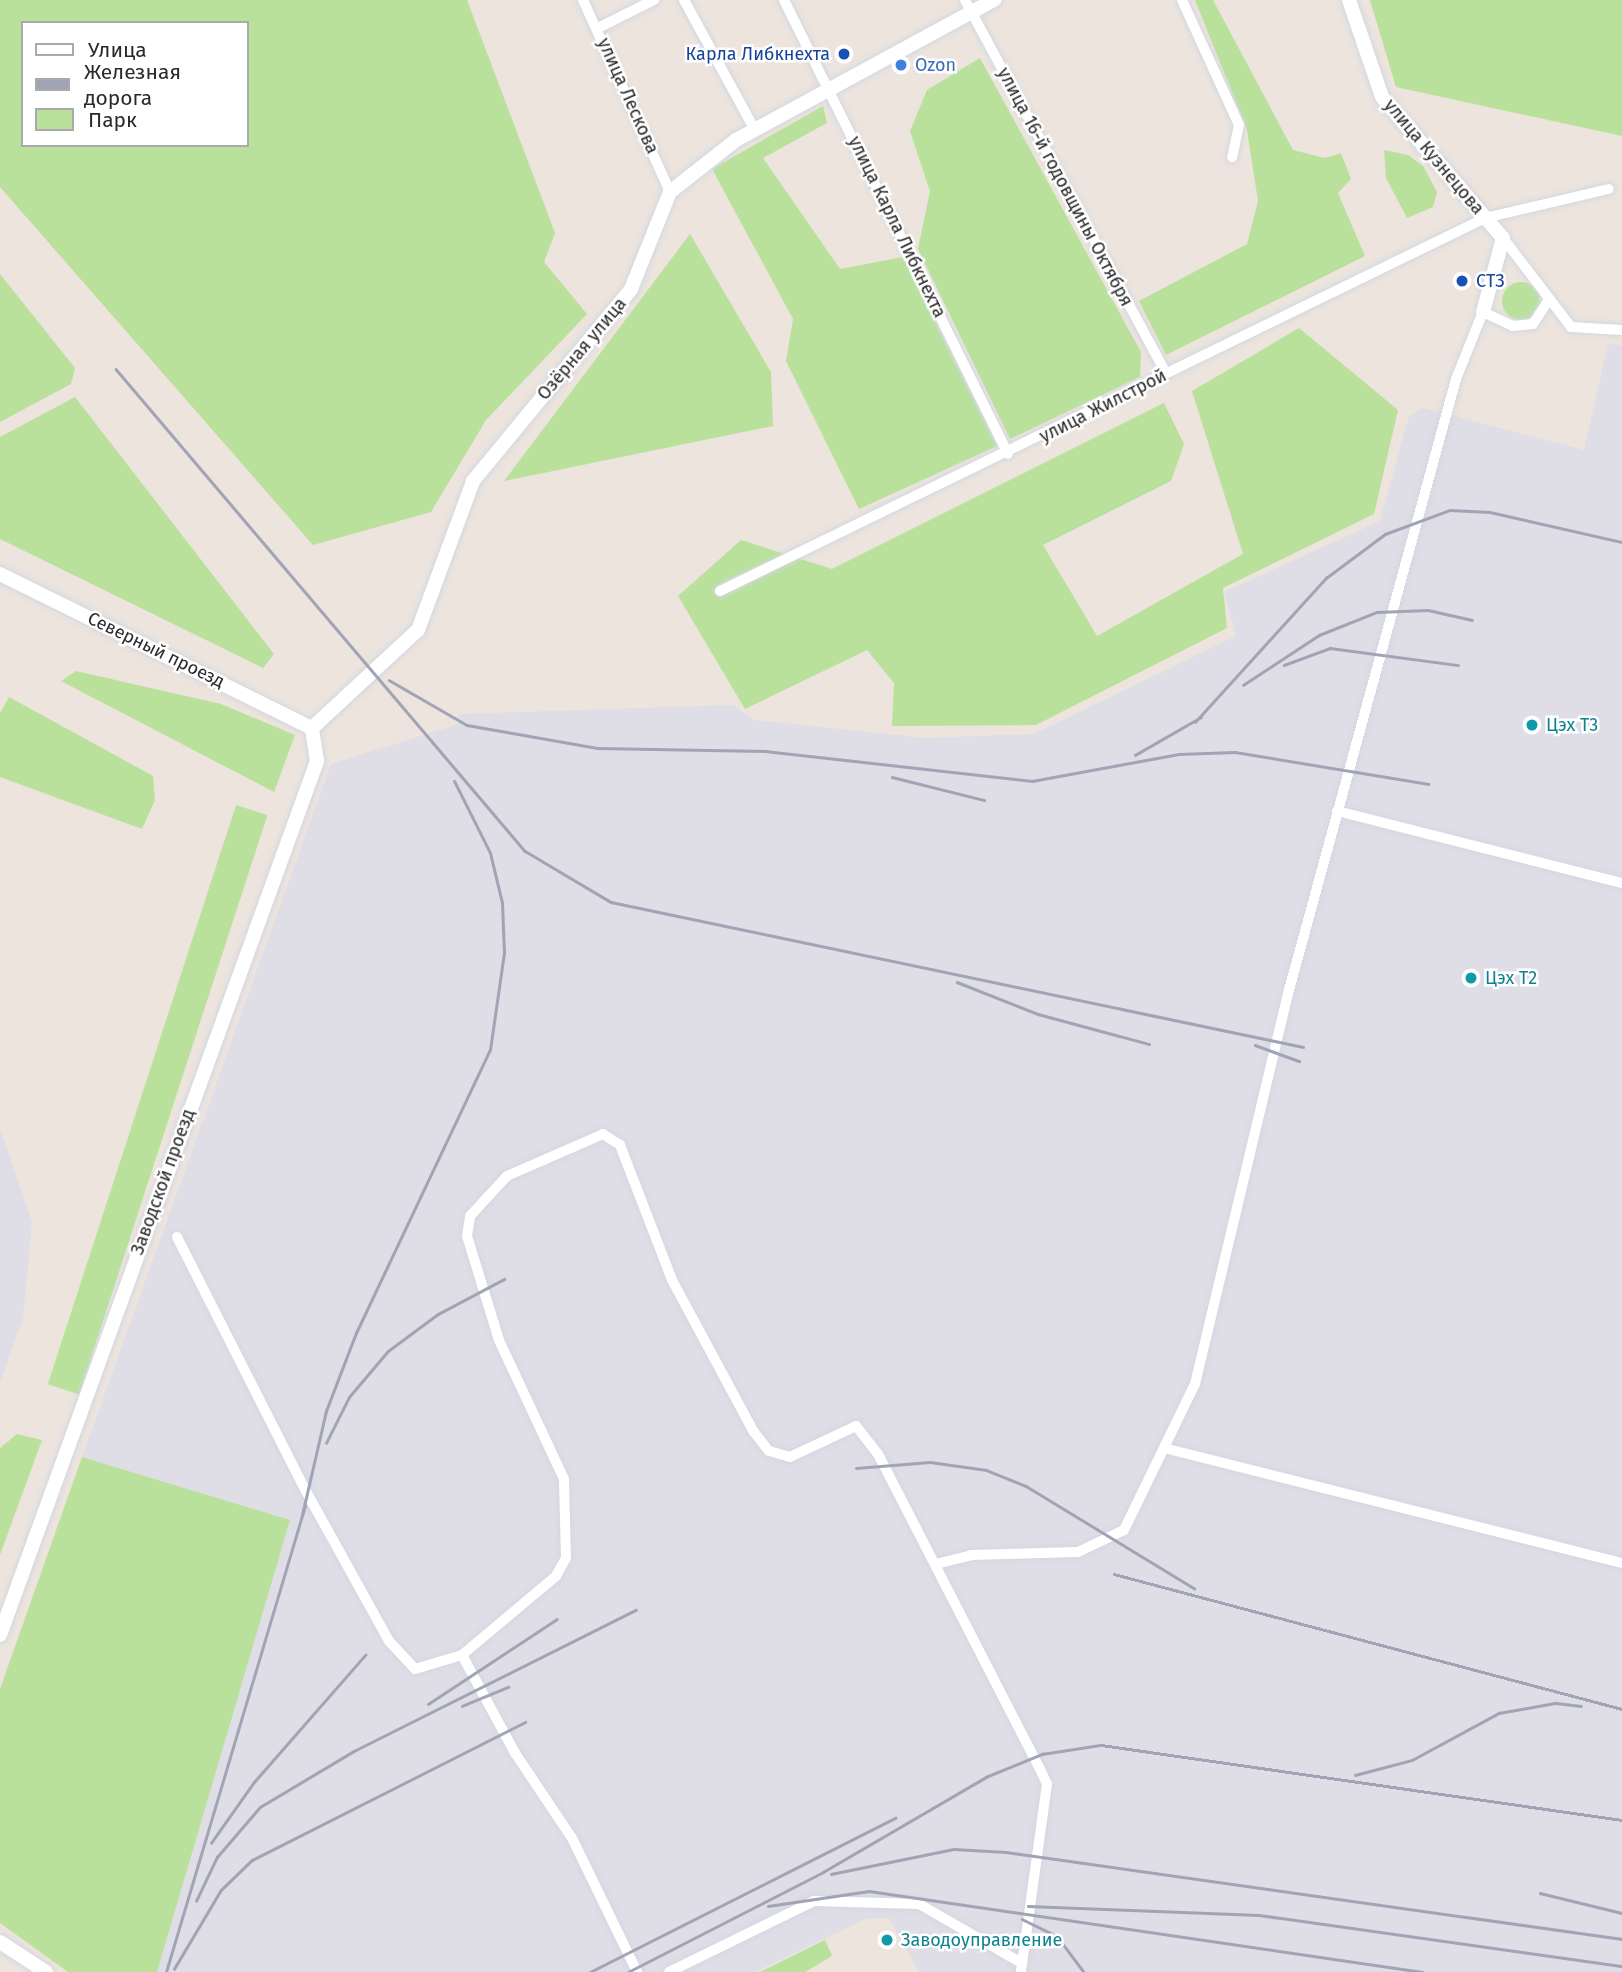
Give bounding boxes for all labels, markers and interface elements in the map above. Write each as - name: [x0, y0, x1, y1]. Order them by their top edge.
- legend: [21, 21, 248, 147]
- street label: улица Лескова: [593, 35, 663, 157]
- text: Улица: [88, 37, 147, 63]
- place label: Карла Либкнехта: [686, 43, 830, 65]
- marker: Карла Либкнехта: [836, 46, 852, 62]
- place label: Ozon: [915, 54, 956, 76]
- marker: Ozon: [893, 57, 909, 73]
- text: Железная дорога: [84, 59, 181, 111]
- street label: улица 16-й годовщины Октября: [993, 64, 1137, 310]
- street label: улица Кузнецова: [1379, 95, 1489, 219]
- text: Парк: [88, 107, 137, 133]
- street label: улица Карла Либкнехта: [844, 133, 950, 321]
- place label: СТЗ: [1476, 270, 1505, 292]
- marker: СТЗ: [1454, 273, 1470, 289]
- street label: Озёрная улица: [533, 293, 631, 405]
- street label: улица Жилстрой: [1036, 365, 1170, 447]
- street label: Северный проезд: [84, 607, 228, 693]
- place label: Цэх Т3: [1546, 714, 1598, 736]
- marker: Цэх Т3: [1524, 717, 1540, 733]
- place label: Цэх Т2: [1485, 967, 1537, 989]
- marker: Цэх Т2: [1463, 970, 1479, 986]
- street label: Заводской проезд: [127, 1106, 199, 1258]
- place label: Заводоуправление: [901, 1929, 1062, 1951]
- marker: Заводоуправление: [879, 1932, 895, 1948]

